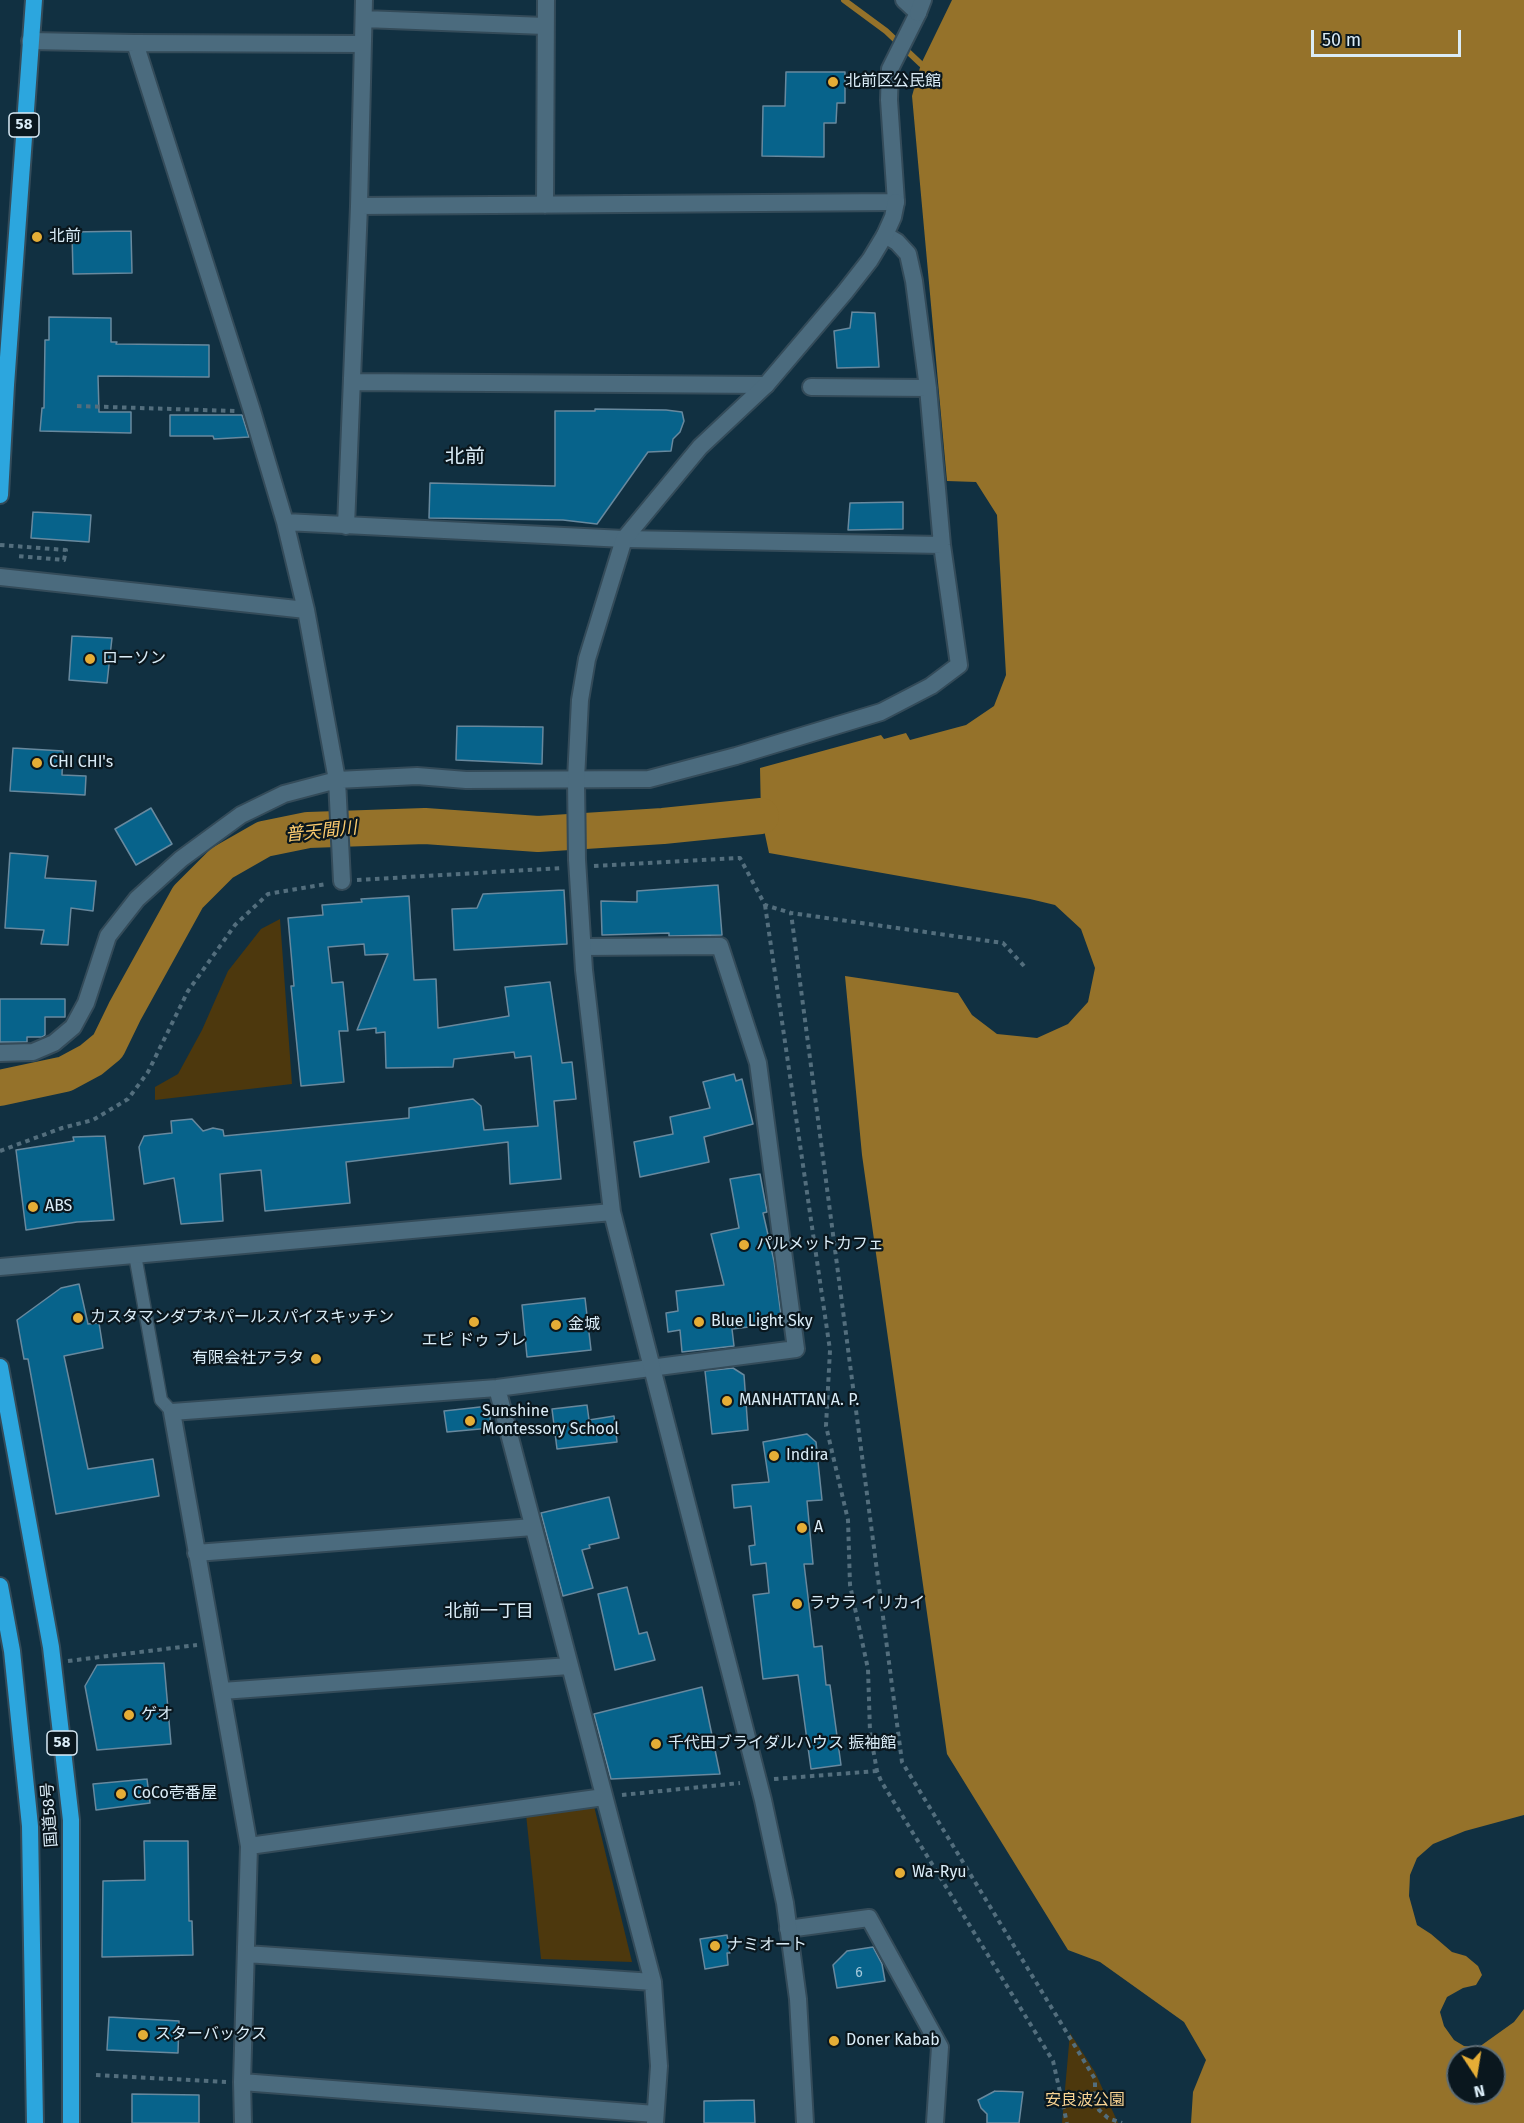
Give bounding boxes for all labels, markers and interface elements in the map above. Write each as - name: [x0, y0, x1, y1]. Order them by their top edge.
- scale bar: [1314, 18, 1464, 56]
- text: 50 m: [1322, 29, 1361, 51]
- place label: 北前区公民館: [845, 72, 941, 92]
- marker: 北前区公民館: [826, 75, 840, 89]
- road number: 58: [9, 113, 39, 137]
- place label: 北前: [49, 227, 81, 247]
- marker: 北前: [30, 230, 44, 244]
- district label: 北前: [445, 445, 485, 469]
- place label: ローソン: [102, 649, 166, 669]
- marker: ローソン: [83, 652, 97, 666]
- place label: CHI CHI's: [49, 753, 113, 773]
- marker: CHI CHI's: [30, 756, 44, 770]
- water label: 普天間川: [284, 817, 358, 847]
- place label: ABS: [45, 1197, 72, 1217]
- marker: ABS: [26, 1200, 40, 1214]
- place label: パルメットカフェ: [756, 1235, 884, 1255]
- marker: パルメットカフェ: [737, 1238, 751, 1252]
- place label: カスタマンダプネパールスパイスキッチン: [90, 1308, 394, 1328]
- marker: カスタマンダプネパールスパイスキッチン: [71, 1311, 85, 1325]
- place label: Blue Light Sky: [711, 1312, 813, 1332]
- marker: エピ ドゥ ブレ: [467, 1315, 481, 1329]
- place label: 金城: [568, 1315, 600, 1335]
- marker: Blue Light Sky: [692, 1315, 706, 1329]
- marker: 金城: [549, 1318, 563, 1332]
- place label: エピ ドゥ ブレ: [422, 1331, 526, 1351]
- place label: 有限会社アラタ: [192, 1349, 304, 1369]
- marker: 有限会社アラタ: [309, 1352, 323, 1366]
- place label: MANHATTAN A. P.: [739, 1391, 859, 1411]
- marker: MANHATTAN A. P.: [720, 1394, 734, 1408]
- place label: Sunshine Montessory School: [482, 1402, 619, 1440]
- marker: Sunshine Montessory School: [463, 1414, 477, 1428]
- place label: Indira: [786, 1446, 828, 1466]
- marker: Indira: [767, 1449, 781, 1463]
- place label: A: [814, 1518, 823, 1538]
- marker: A: [795, 1521, 809, 1535]
- place label: ラウラ イリカイ: [809, 1594, 925, 1614]
- marker: ラウラ イリカイ: [790, 1597, 804, 1611]
- district label: 北前一丁目: [444, 1601, 534, 1623]
- place label: ゲオ: [141, 1705, 173, 1725]
- marker: ゲオ: [122, 1708, 136, 1722]
- road number: 58: [47, 1731, 77, 1755]
- place label: 千代田ブライダルハウス 振袖館: [668, 1734, 896, 1754]
- marker: 千代田ブライダルハウス 振袖館: [649, 1737, 663, 1751]
- street label: 国道58号: [38, 1782, 62, 1848]
- place label: CoCo壱番屋: [133, 1784, 217, 1804]
- marker: CoCo壱番屋: [114, 1787, 128, 1801]
- place label: Wa-Ryu: [912, 1863, 967, 1883]
- marker: Wa-Ryu: [893, 1866, 907, 1880]
- place label: ナミオート: [727, 1936, 807, 1956]
- marker: ナミオート: [708, 1939, 722, 1953]
- house number: 6: [855, 1965, 863, 1981]
- place label: スターバックス: [155, 2025, 267, 2045]
- marker: スターバックス: [136, 2028, 150, 2042]
- place label: Doner Kabab: [846, 2031, 940, 2051]
- marker: Doner Kabab: [827, 2034, 841, 2048]
- north arrow: [1446, 2045, 1506, 2105]
- text: N: [1472, 2081, 1487, 2102]
- park label: 安良波公園: [1045, 2091, 1125, 2111]

